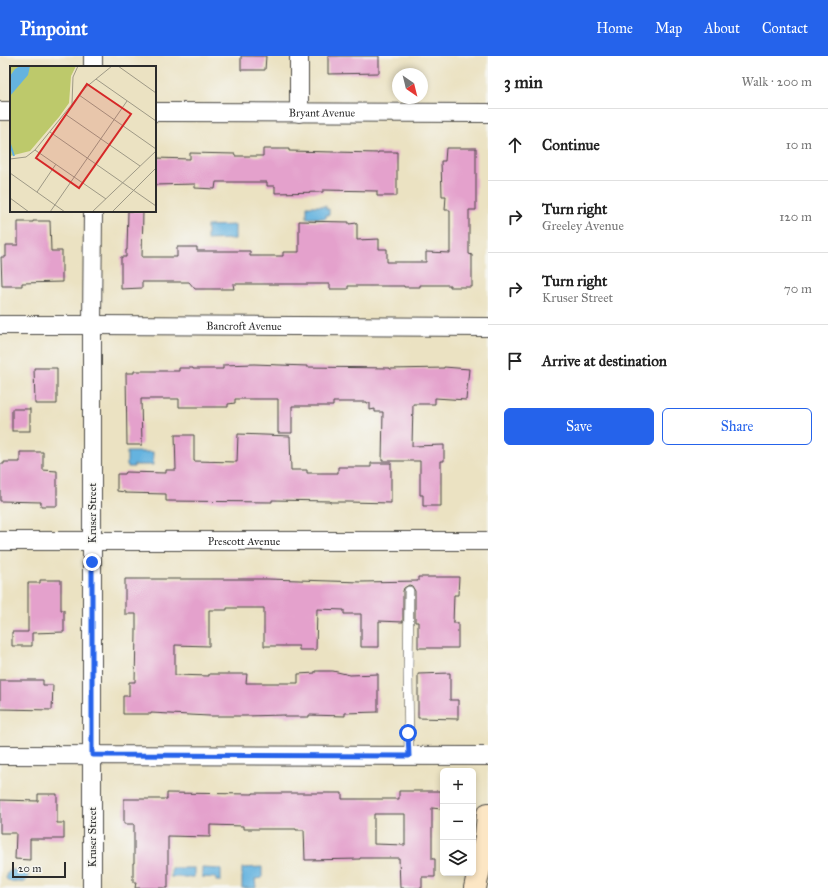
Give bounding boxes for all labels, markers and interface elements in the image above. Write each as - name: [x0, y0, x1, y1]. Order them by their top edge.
- text: Pinpoint: [20, 17, 88, 40]
- text: Home: [596, 20, 633, 37]
- text: Map: [655, 20, 682, 37]
- text: About: [704, 20, 740, 37]
- text: Contact: [762, 20, 808, 37]
- inset map: [10, 66, 156, 212]
- north arrow: [392, 68, 428, 104]
- text: 3 min: [504, 72, 543, 93]
- text: Walk · 200 m: [742, 74, 812, 90]
- street label: Bryant Avenue: [289, 106, 356, 119]
- icon: ahead: [504, 134, 526, 156]
- text: Continue: [542, 136, 600, 154]
- text: 10 m: [786, 137, 812, 153]
- text: Turn right: [542, 200, 607, 218]
- icon: right: [504, 206, 526, 228]
- text: 120 m: [779, 209, 812, 225]
- text: Greeley Avenue: [542, 218, 624, 234]
- text: Turn right: [542, 272, 607, 290]
- icon: right: [504, 278, 526, 300]
- text: 70 m: [784, 281, 812, 297]
- text: Kruser Street: [542, 290, 613, 306]
- street label: Bancroft Avenue: [206, 319, 282, 332]
- icon: arrive: [504, 350, 526, 372]
- text: Arrive at destination: [542, 352, 667, 370]
- button: Save: [504, 408, 654, 445]
- button: Share: [662, 408, 812, 445]
- street label: Kruser Street: [86, 483, 99, 543]
- street label: Prescott Avenue: [208, 535, 281, 548]
- route end: [83, 553, 101, 571]
- route start: [399, 724, 417, 742]
- map controls: [440, 768, 476, 876]
- button: +: [440, 768, 476, 804]
- button: −: [440, 804, 476, 840]
- street label: Kruser Street: [86, 807, 99, 867]
- button: layers: [440, 840, 476, 876]
- scale bar: [12, 860, 66, 879]
- text: 20 m: [18, 862, 41, 875]

